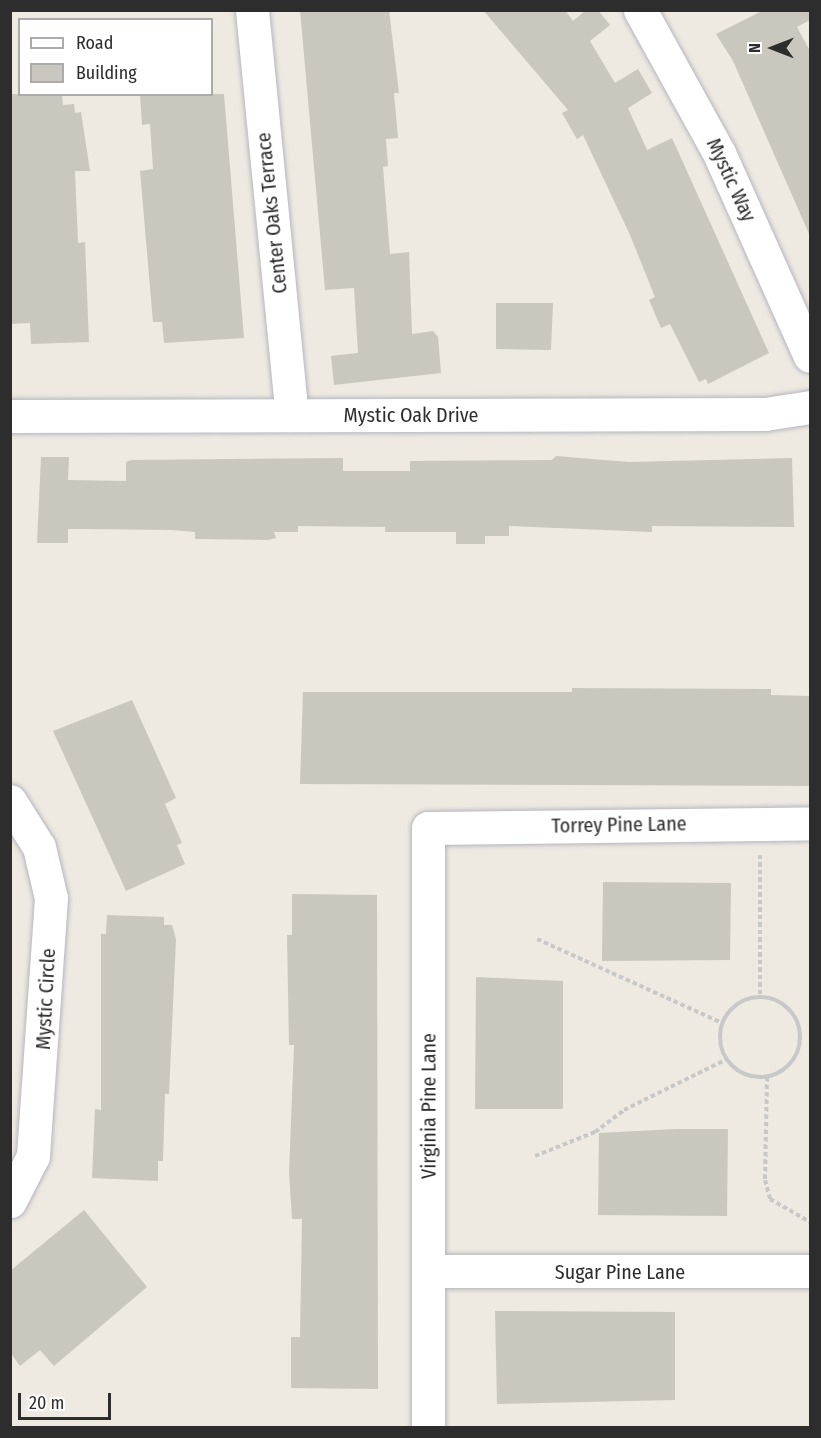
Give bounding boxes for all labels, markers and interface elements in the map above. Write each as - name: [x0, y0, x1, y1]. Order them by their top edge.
- legend: [18, 18, 213, 96]
- north arrow: [743, 18, 803, 78]
- text: Road: [76, 32, 113, 54]
- text: N: [745, 43, 764, 53]
- text: Building: [76, 62, 137, 84]
- street label: Center Oaks Terrace: [252, 131, 292, 295]
- street label: Mystic Way: [701, 135, 761, 225]
- street label: Mystic Oak Drive: [344, 403, 478, 427]
- street label: Torrey Pine Lane: [551, 812, 687, 838]
- street label: Mystic Circle: [31, 948, 61, 1050]
- street label: Virginia Pine Lane: [417, 1033, 441, 1179]
- street label: Sugar Pine Lane: [555, 1260, 685, 1284]
- scale bar: [21, 1381, 114, 1419]
- text: 20 m: [29, 1392, 64, 1414]

